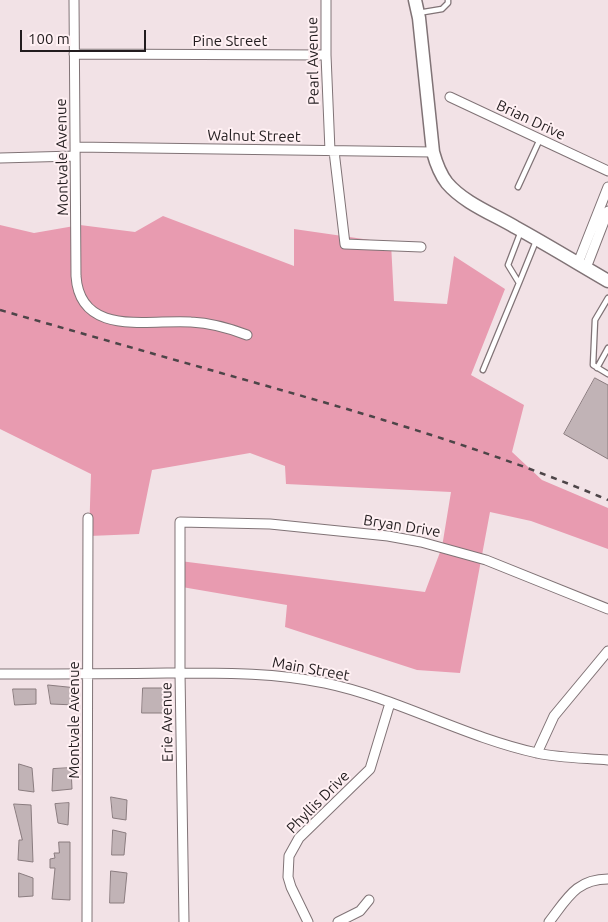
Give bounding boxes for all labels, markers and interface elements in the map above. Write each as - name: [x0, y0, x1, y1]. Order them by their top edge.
- street label: Pearl Avenue: [303, 17, 323, 105]
- scale bar: [22, 20, 149, 52]
- text: 100 m: [28, 30, 70, 47]
- street label: Pine Street: [193, 32, 267, 50]
- street label: Brian Drive: [494, 96, 568, 144]
- street label: Montvale Avenue: [52, 98, 72, 216]
- street label: Walnut Street: [207, 126, 301, 146]
- street label: Bryan Drive: [362, 511, 442, 541]
- street label: Main Street: [271, 653, 351, 685]
- street label: Montvale Avenue: [65, 661, 83, 779]
- street label: Erie Avenue: [157, 682, 177, 762]
- street label: Phyllis Drive: [283, 767, 353, 837]

